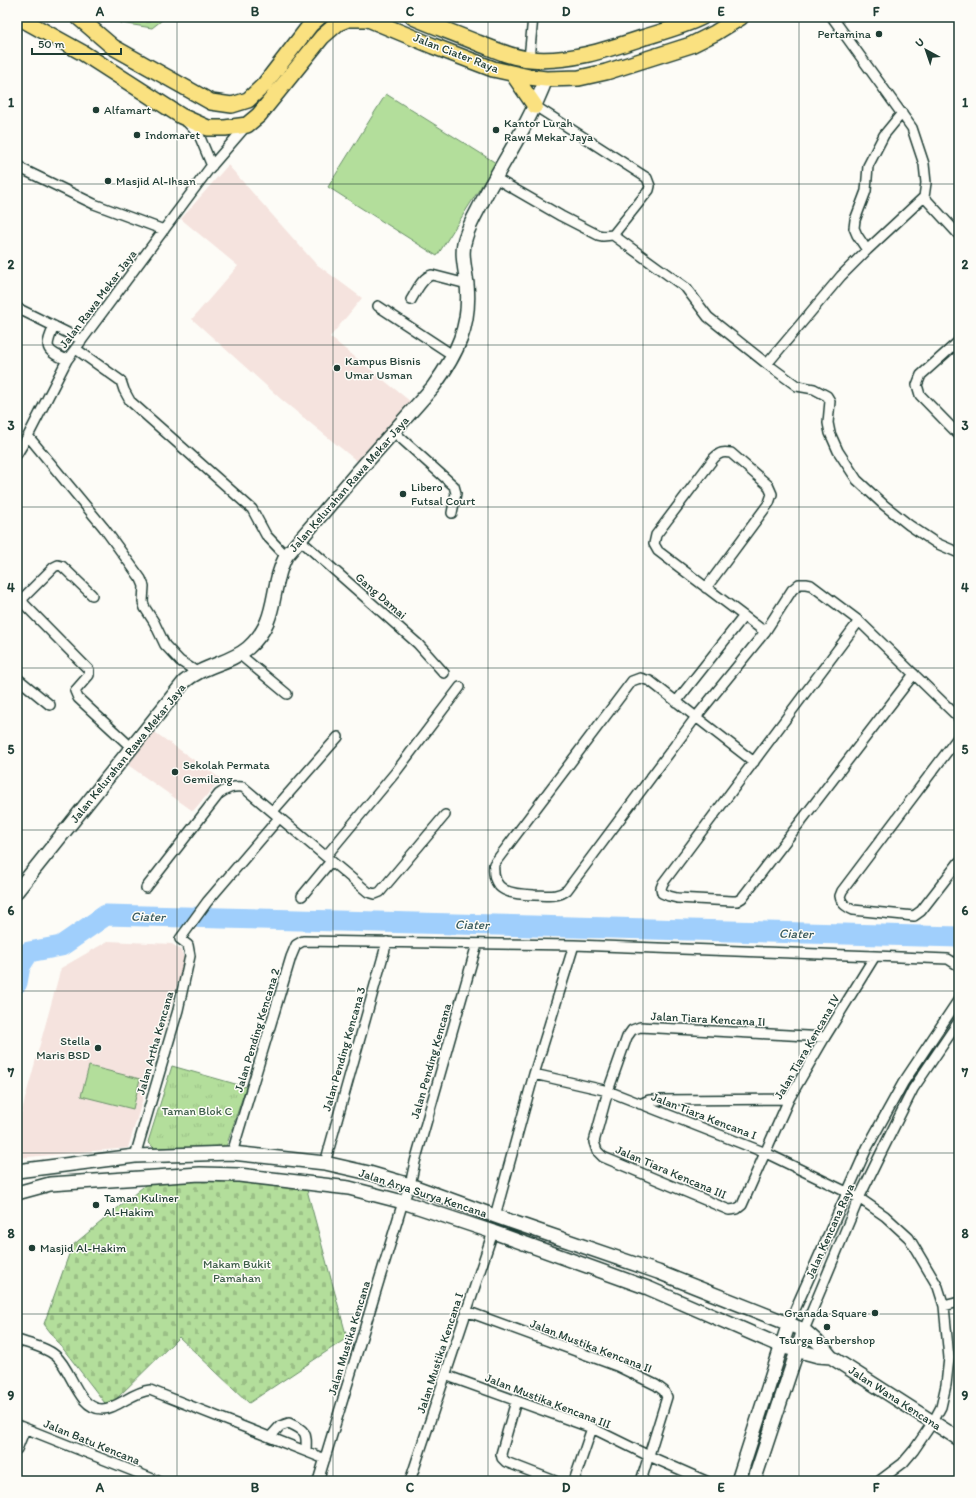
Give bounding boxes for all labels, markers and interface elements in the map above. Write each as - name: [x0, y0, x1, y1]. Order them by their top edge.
- text: A: [95, 4, 105, 19]
- text: B: [251, 4, 260, 19]
- text: C: [406, 4, 415, 19]
- text: D: [562, 4, 571, 19]
- text: E: [717, 4, 725, 19]
- text: F: [873, 4, 880, 19]
- place label: Pertamina: [817, 27, 872, 41]
- marker: Pertamina: [874, 29, 884, 39]
- scale bar: [32, 30, 121, 56]
- street label: Jalan Ciater Raya: [411, 30, 501, 76]
- north arrow: [906, 30, 946, 70]
- text: U: [913, 35, 927, 50]
- text: 50 m: [38, 37, 64, 51]
- text: 1: [8, 95, 14, 110]
- text: 1: [962, 95, 968, 110]
- place label: Alfamart: [104, 103, 152, 117]
- marker: Alfamart: [91, 105, 101, 115]
- place label: Kantor Lurah Rawa Mekar Jaya: [504, 116, 594, 144]
- marker: Kantor Lurah Rawa Mekar Jaya: [491, 125, 501, 135]
- place label: Indomaret: [145, 128, 200, 142]
- marker: Indomaret: [132, 130, 142, 140]
- place label: Masjid Al-Ihsan: [116, 174, 196, 188]
- marker: Masjid Al-Ihsan: [103, 176, 113, 186]
- street label: Jalan Rawa Mekar Jaya: [57, 247, 140, 351]
- text: 2: [8, 257, 15, 272]
- text: 2: [962, 257, 969, 272]
- place label: Kampus Bisnis Umar Usman: [345, 354, 421, 382]
- marker: Kampus Bisnis Umar Usman: [332, 363, 342, 373]
- street label: Jalan Kelurahan Rawa Mekar Jaya: [286, 413, 412, 555]
- text: 3: [7, 418, 15, 433]
- text: 3: [961, 418, 969, 433]
- place label: Libero Futsal Court: [411, 480, 476, 508]
- marker: Libero Futsal Court: [398, 489, 408, 499]
- street label: Gang Damai: [353, 570, 409, 622]
- text: 4: [7, 580, 15, 595]
- text: 4: [961, 580, 969, 595]
- street label: Jalan Kelurahan Rawa Mekar Jaya: [67, 680, 189, 826]
- text: 5: [8, 742, 15, 757]
- text: 5: [962, 742, 969, 757]
- place label: Sekolah Permata Gemilang: [183, 758, 271, 786]
- marker: Sekolah Permata Gemilang: [170, 767, 180, 777]
- text: 6: [8, 903, 15, 918]
- text: 6: [962, 903, 969, 918]
- water label: Ciater: [131, 909, 167, 924]
- water label: Ciater: [455, 917, 491, 932]
- water label: Ciater: [779, 926, 815, 941]
- street label: Jalan Pending Kencana 2: [232, 966, 283, 1094]
- street label: Jalan Pending Kencana 3: [320, 985, 369, 1113]
- street label: Jalan Artha Kencana: [134, 989, 177, 1096]
- street label: Jalan Tiara Kencana IV: [771, 992, 843, 1102]
- street label: Jalan Pending Kencana: [408, 1001, 454, 1120]
- street label: Jalan Tiara Kencana II: [650, 1009, 766, 1029]
- place label: Stella Maris BSD: [36, 1034, 90, 1062]
- marker: Stella Maris BSD: [93, 1043, 103, 1053]
- text: 7: [7, 1065, 15, 1080]
- text: 7: [961, 1065, 969, 1080]
- street label: Jalan Tiara Kencana I: [649, 1089, 759, 1143]
- park label: Taman Blok C: [162, 1104, 233, 1118]
- street label: Jalan Tiara Kencana III: [613, 1142, 729, 1202]
- street label: Jalan Arya Surya Kencana: [357, 1166, 489, 1220]
- street label: Jalan Kencana Raya: [803, 1181, 858, 1281]
- place label: Taman Kuliner Al-Hakim: [104, 1191, 179, 1219]
- marker: Taman Kuliner Al-Hakim: [91, 1200, 101, 1210]
- text: 8: [7, 1226, 15, 1241]
- text: 8: [961, 1226, 969, 1241]
- place label: Masjid Al-Hakim: [40, 1241, 126, 1255]
- marker: Masjid Al-Hakim: [27, 1243, 37, 1253]
- park label: Makam Bukit Pamahan: [203, 1257, 272, 1285]
- street label: Jalan Mustika Kencana: [325, 1279, 373, 1397]
- street label: Jalan Mustika Kencana I: [414, 1291, 466, 1415]
- place label: Granada Square: [784, 1306, 867, 1320]
- marker: Granada Square: [870, 1308, 880, 1318]
- street label: Jalan Mustika Kencana II: [528, 1316, 654, 1376]
- marker: Tsurga Barbershop: [822, 1322, 832, 1332]
- place label: Tsurga Barbershop: [779, 1333, 875, 1347]
- street label: Jalan Wana Kencana: [846, 1363, 944, 1434]
- street label: Jalan Mustika Kencana III: [483, 1371, 613, 1431]
- text: 9: [8, 1388, 15, 1403]
- text: 9: [962, 1388, 969, 1403]
- street label: Jalan Batu Kencana: [42, 1416, 143, 1468]
- text: A: [95, 1480, 105, 1495]
- text: B: [251, 1480, 260, 1495]
- text: C: [406, 1480, 415, 1495]
- text: D: [562, 1480, 571, 1495]
- text: E: [717, 1480, 725, 1495]
- text: F: [873, 1480, 880, 1495]

